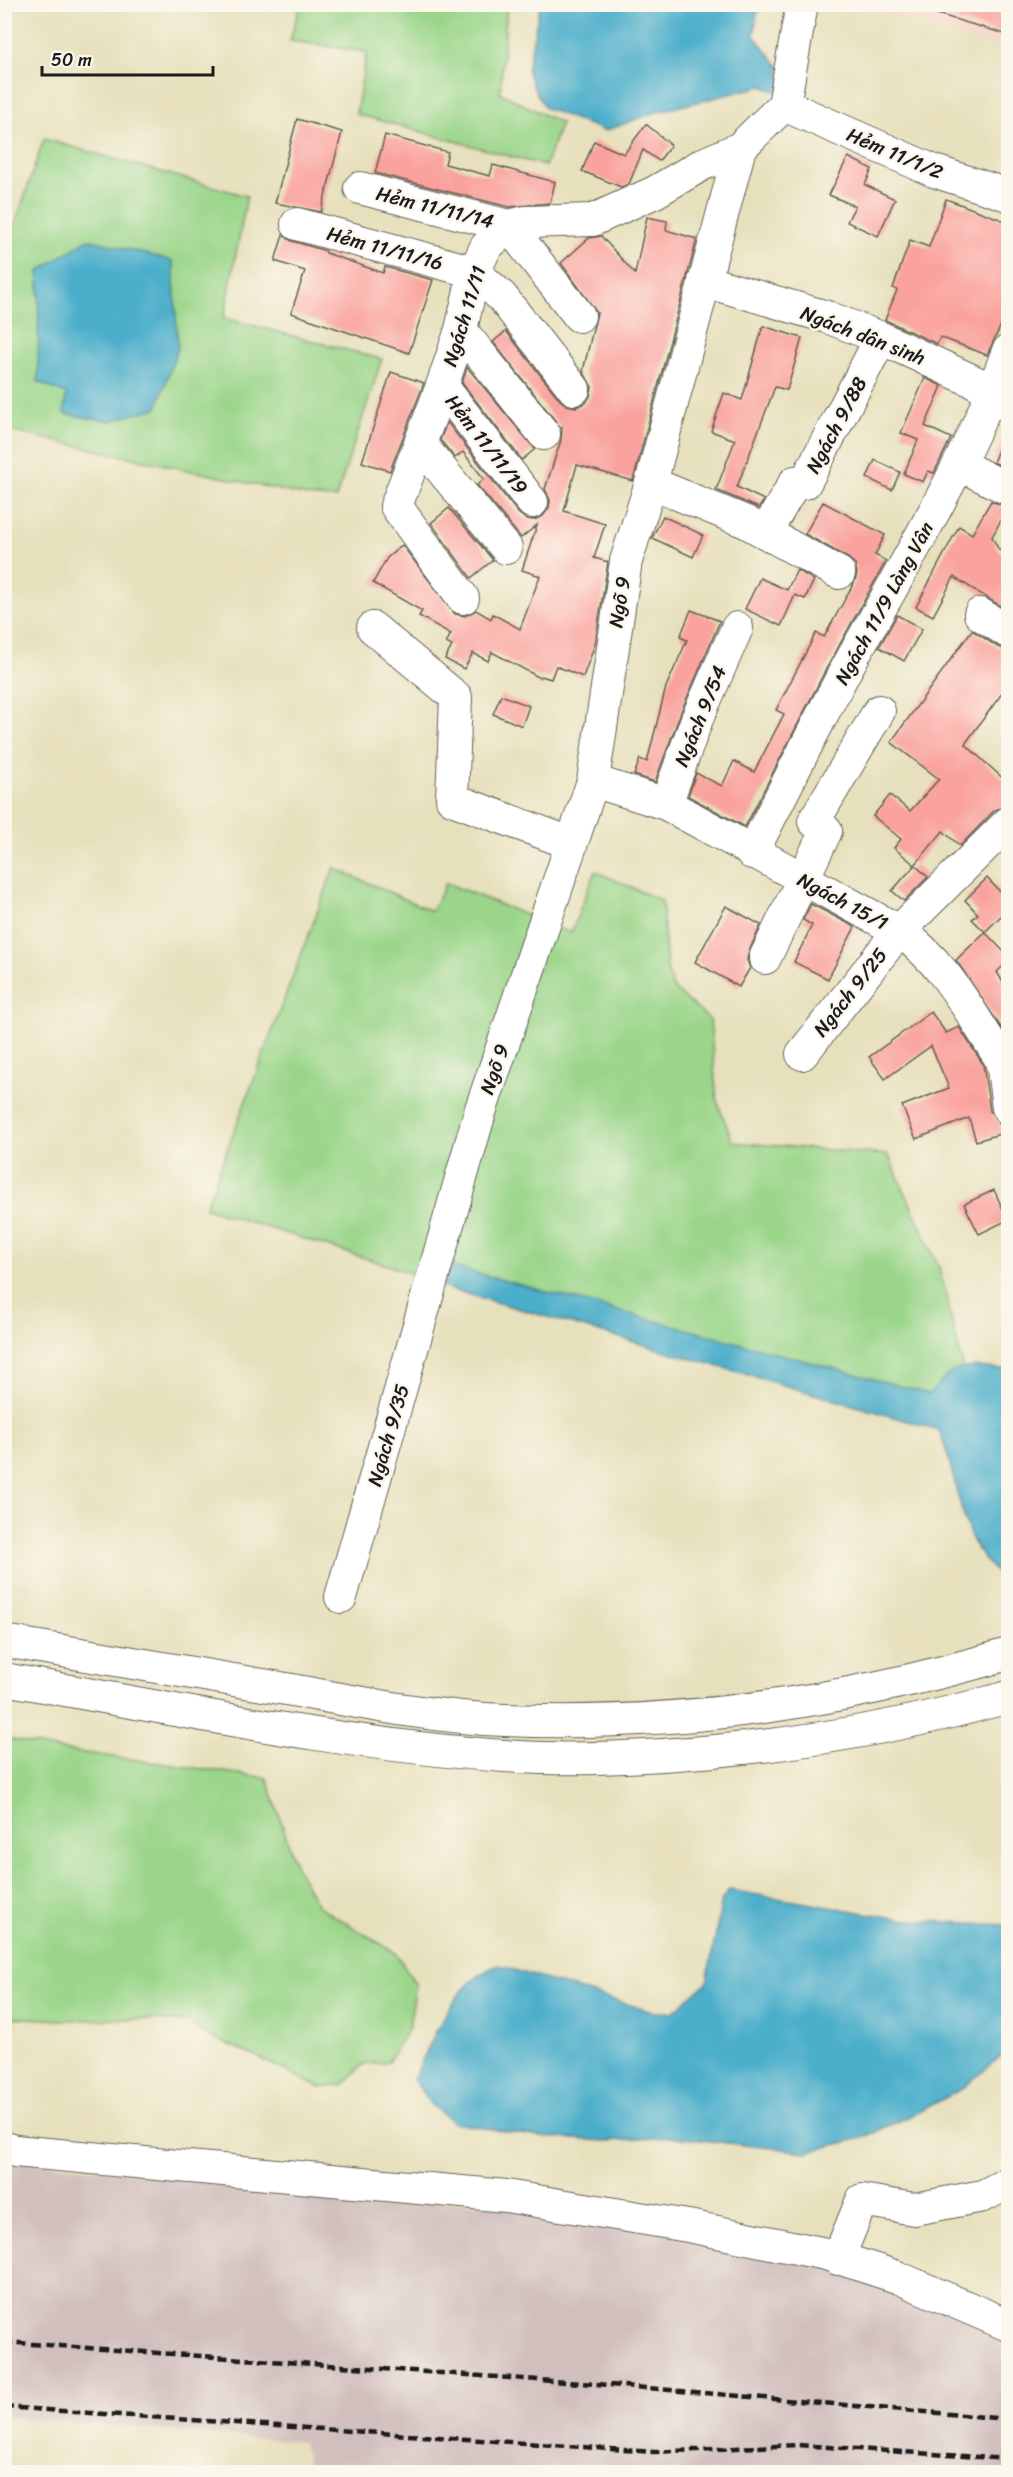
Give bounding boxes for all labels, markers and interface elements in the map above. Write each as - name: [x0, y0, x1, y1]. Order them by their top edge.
- scale bar: [42, 39, 213, 77]
- text: 50 m: [51, 44, 92, 76]
- street label: Hẻm 11/1/2: [841, 117, 949, 190]
- street label: Hẻm 11/11/14: [372, 176, 497, 239]
- street label: Hẻm 11/11/16: [323, 216, 447, 281]
- street label: Ngách 11/11: [433, 261, 496, 371]
- street label: Ngách dân sinh: [795, 296, 930, 375]
- street label: Ngách 9/88: [796, 370, 877, 480]
- street label: Hẻm 11/11/19: [436, 386, 537, 502]
- street label: Ngách 11/9 Làng Vân: [825, 515, 944, 691]
- street label: Ngõ 9: [598, 574, 641, 630]
- street label: Ngách 9/54: [664, 660, 737, 772]
- street label: Ngách 15/1: [791, 863, 895, 940]
- street label: Ngách 9/25: [804, 940, 897, 1045]
- street label: Ngõ 9: [470, 1039, 519, 1099]
- street label: Ngách 9/35: [357, 1380, 420, 1490]

